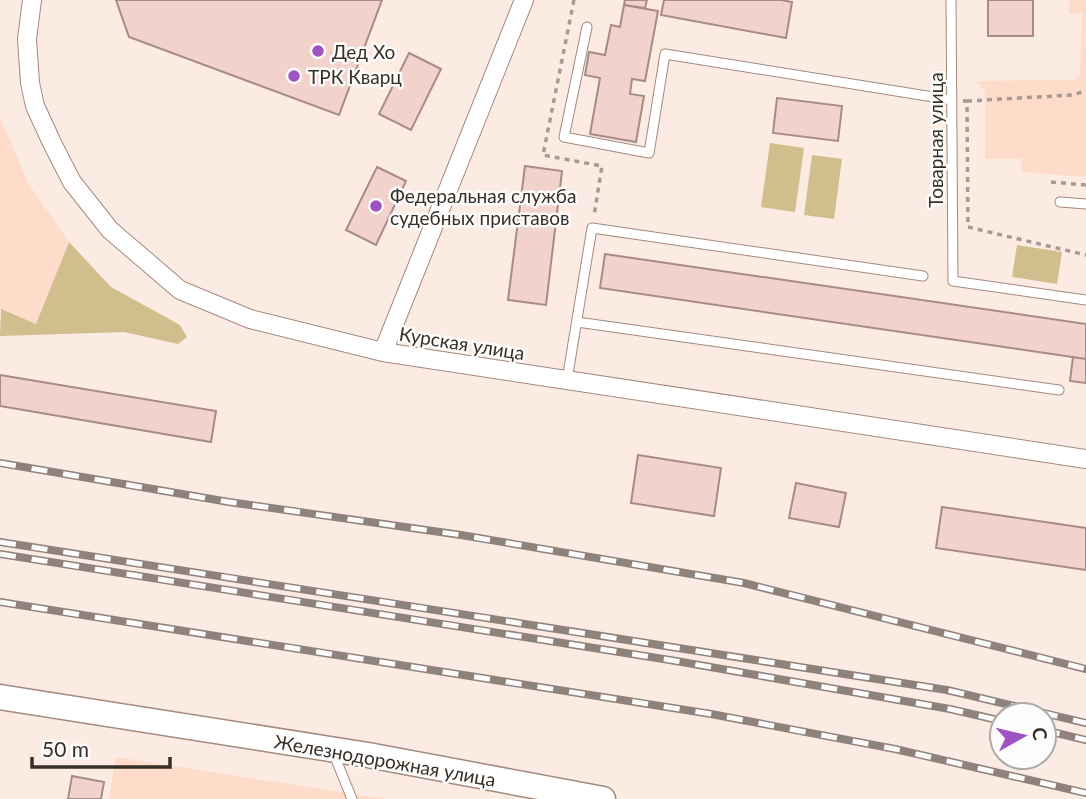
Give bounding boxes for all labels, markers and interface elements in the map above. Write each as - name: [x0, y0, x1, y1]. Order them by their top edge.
- place label: Дед Хо: [332, 40, 395, 63]
- marker: Дед Хо: [310, 43, 326, 59]
- place label: ТРК Кварц: [308, 65, 402, 88]
- marker: ТРК Кварц: [286, 68, 302, 84]
- street label: Товарная улица: [924, 72, 947, 208]
- place label: Федеральная служба судебных приставов: [390, 184, 576, 229]
- marker: Федеральная служба судебных приставов: [368, 198, 384, 214]
- street label: Курская улица: [398, 322, 526, 364]
- north arrow: [988, 701, 1058, 771]
- scale bar: [32, 726, 170, 770]
- text: С: [1028, 726, 1053, 742]
- street label: Железнодорожная улица: [272, 729, 498, 791]
- text: 50 m: [42, 736, 89, 761]

